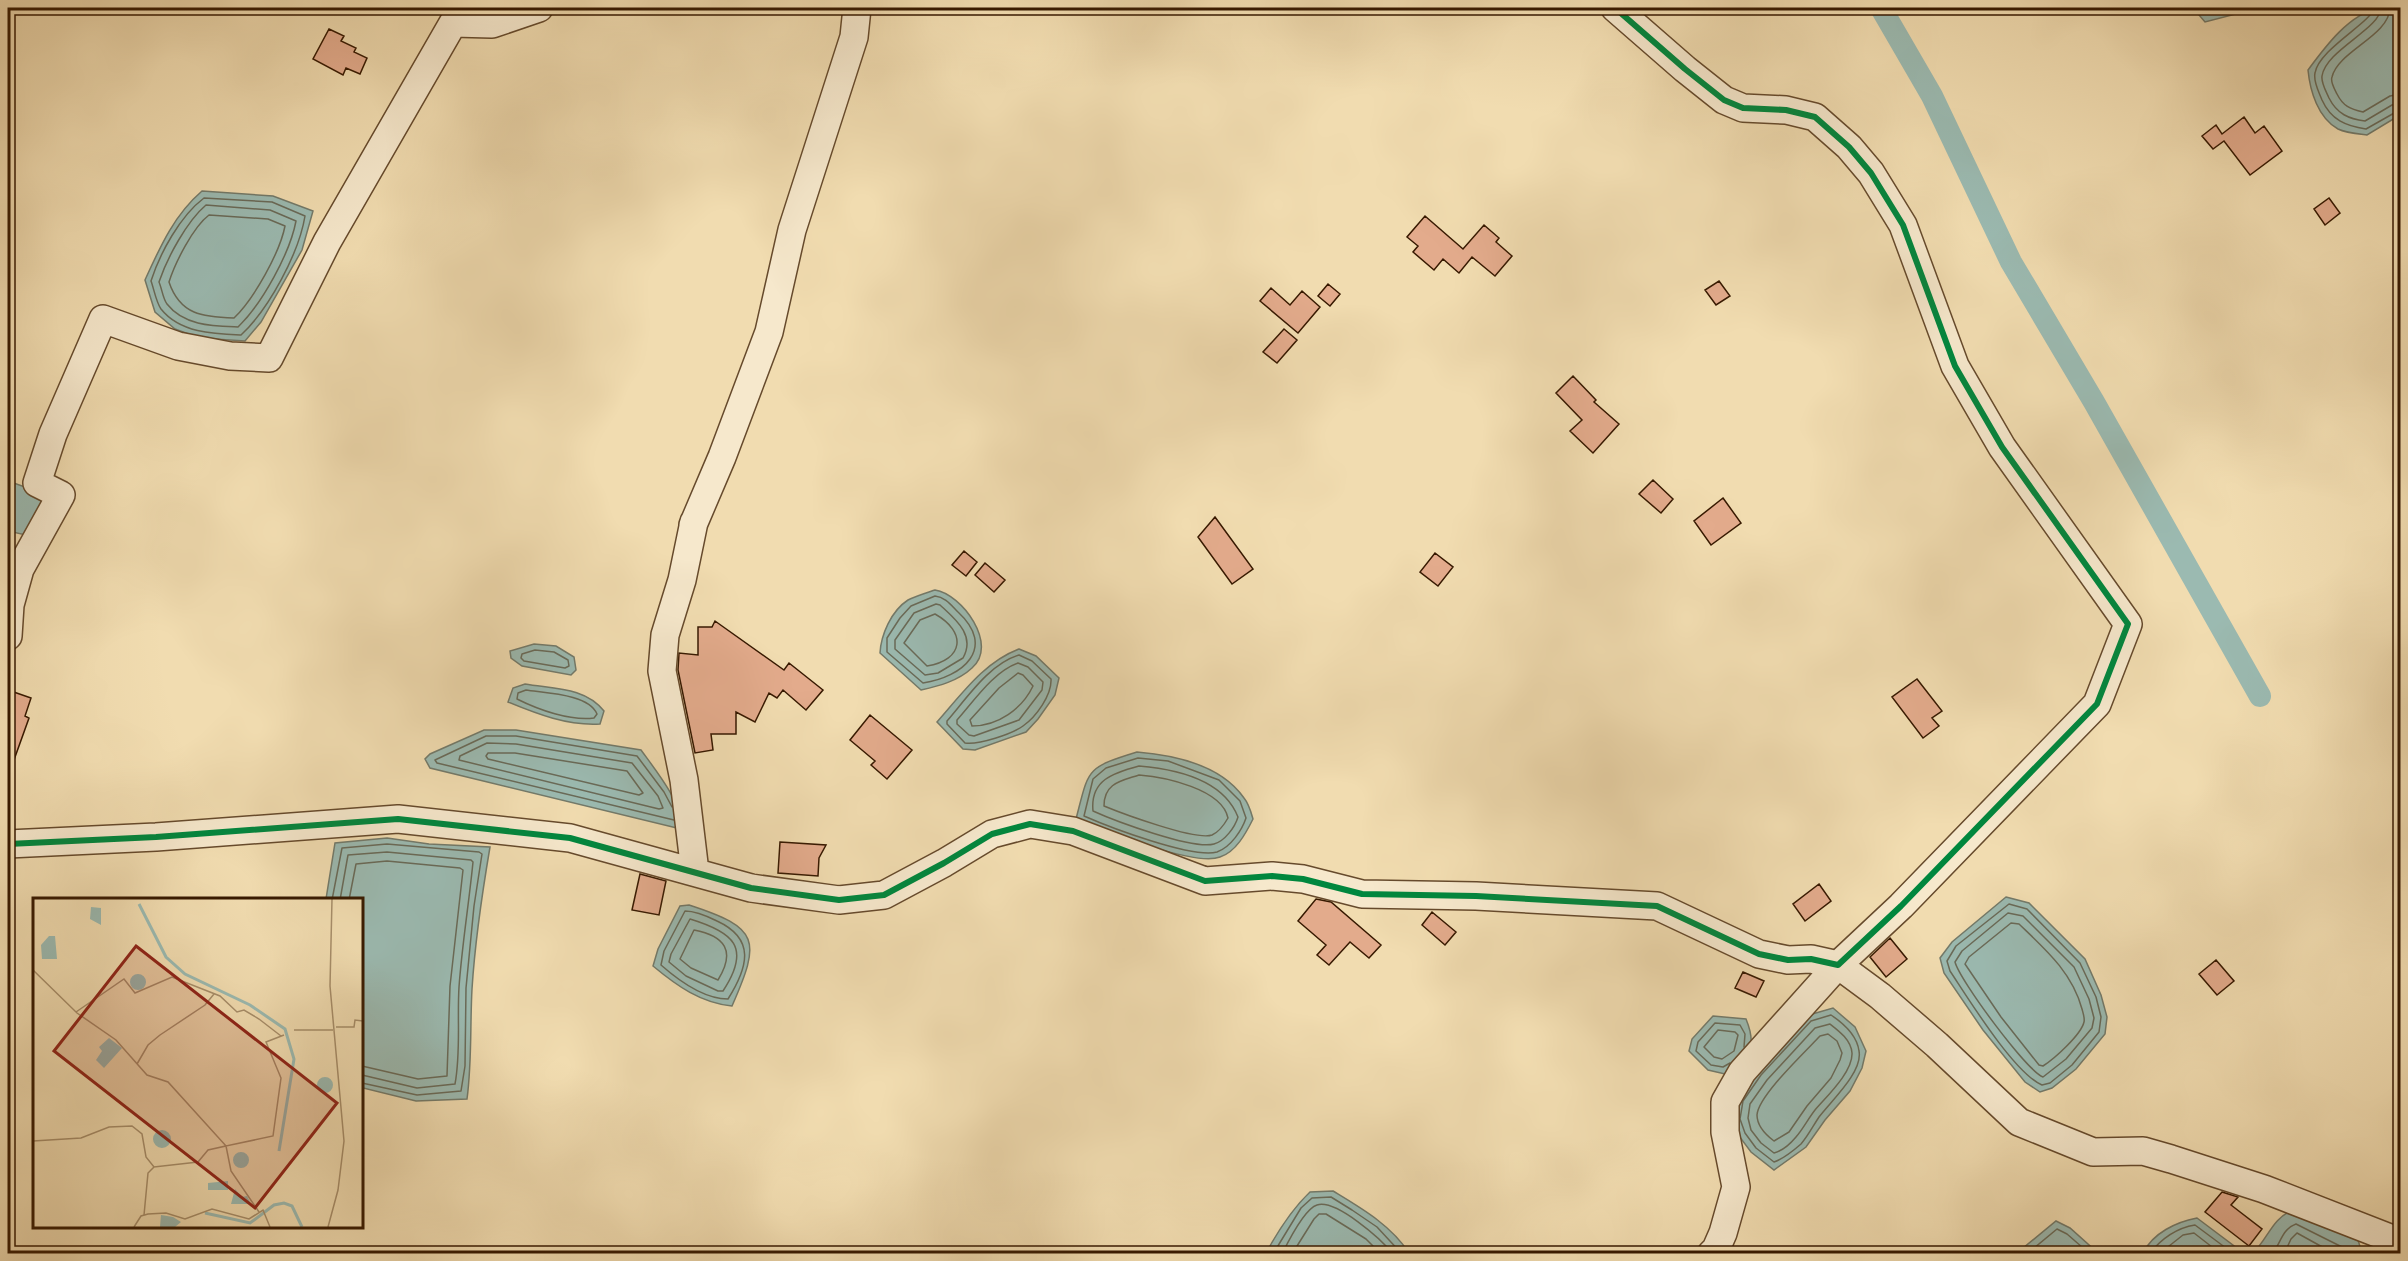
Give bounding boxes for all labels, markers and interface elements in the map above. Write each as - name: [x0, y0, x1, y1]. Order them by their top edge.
- inset map: [33, 898, 363, 1228]

